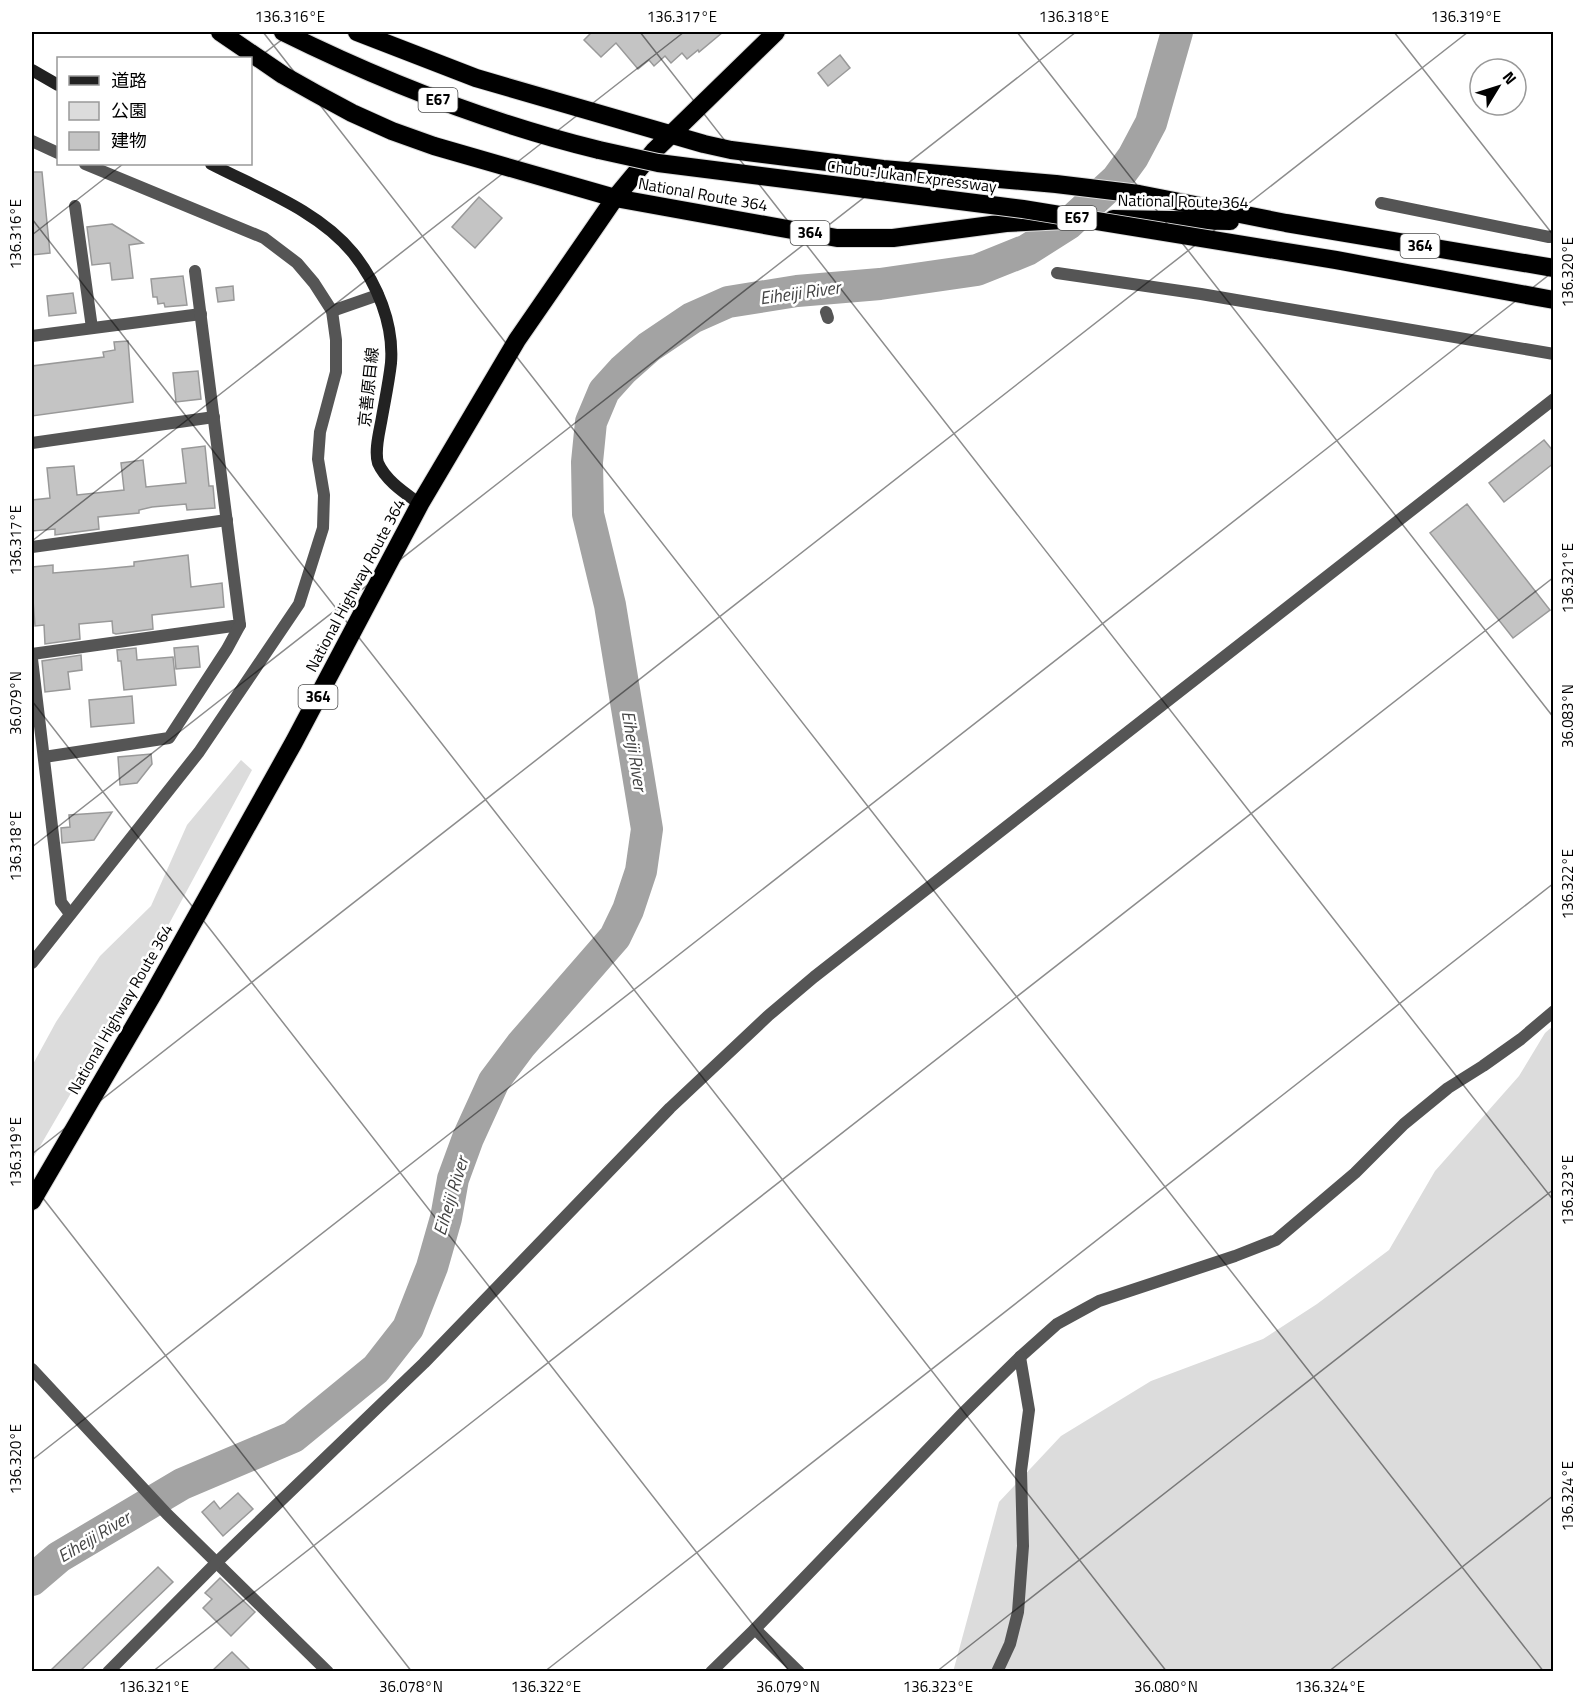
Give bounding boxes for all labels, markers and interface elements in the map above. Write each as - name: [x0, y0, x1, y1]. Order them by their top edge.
- text: 136.316°E: [255, 5, 325, 28]
- text: 136.317°E: [647, 5, 717, 28]
- text: 136.318°E: [1039, 5, 1109, 28]
- text: 136.319°E: [1431, 5, 1501, 28]
- legend: [57, 57, 252, 165]
- north arrow: [1468, 57, 1528, 117]
- text: N: [1497, 66, 1523, 90]
- text: 道路: [111, 67, 147, 94]
- road number: E67: [418, 88, 458, 112]
- text: 公園: [111, 97, 147, 124]
- text: 建物: [111, 127, 147, 154]
- street label: Chubu-Jukan Expressway: [826, 154, 998, 198]
- street label: National Route 364: [636, 171, 770, 217]
- street label: National Route 364: [1117, 188, 1249, 214]
- text: 136.316°E: [4, 199, 27, 269]
- road number: E67: [1058, 206, 1096, 230]
- road number: 364: [790, 221, 830, 245]
- road number: 364: [1400, 234, 1440, 258]
- text: 136.320°E: [1556, 237, 1579, 307]
- water label: Eiheiji River: [758, 273, 844, 312]
- street label: 京善原目線: [352, 346, 384, 428]
- street label: National Highway Route 364: [299, 494, 411, 676]
- text: 136.317°E: [4, 505, 27, 575]
- text: 136.321°E: [1556, 543, 1579, 613]
- text: 36.079°N: [4, 671, 27, 735]
- text: 36.083°N: [1556, 684, 1579, 748]
- road number: 364: [298, 685, 338, 709]
- water label: Eiheiji River: [615, 709, 655, 795]
- text: 136.318°E: [4, 811, 27, 881]
- text: 136.322°E: [1556, 849, 1579, 919]
- street label: National Highway Route 364: [61, 919, 179, 1099]
- text: 136.319°E: [4, 1117, 27, 1187]
- water label: Eiheiji River: [426, 1151, 476, 1239]
- text: 136.323°E: [1556, 1155, 1579, 1225]
- text: 136.320°E: [4, 1424, 27, 1494]
- text: 136.324°E: [1556, 1461, 1579, 1531]
- water label: Eiheiji River: [52, 1503, 137, 1569]
- text: 136.321°E: [119, 1675, 189, 1698]
- text: 36.078°N: [379, 1675, 443, 1698]
- text: 136.322°E: [511, 1675, 581, 1698]
- text: 36.079°N: [756, 1675, 820, 1698]
- text: 136.323°E: [903, 1675, 973, 1698]
- text: 36.080°N: [1134, 1675, 1198, 1698]
- text: 136.324°E: [1295, 1675, 1365, 1698]

